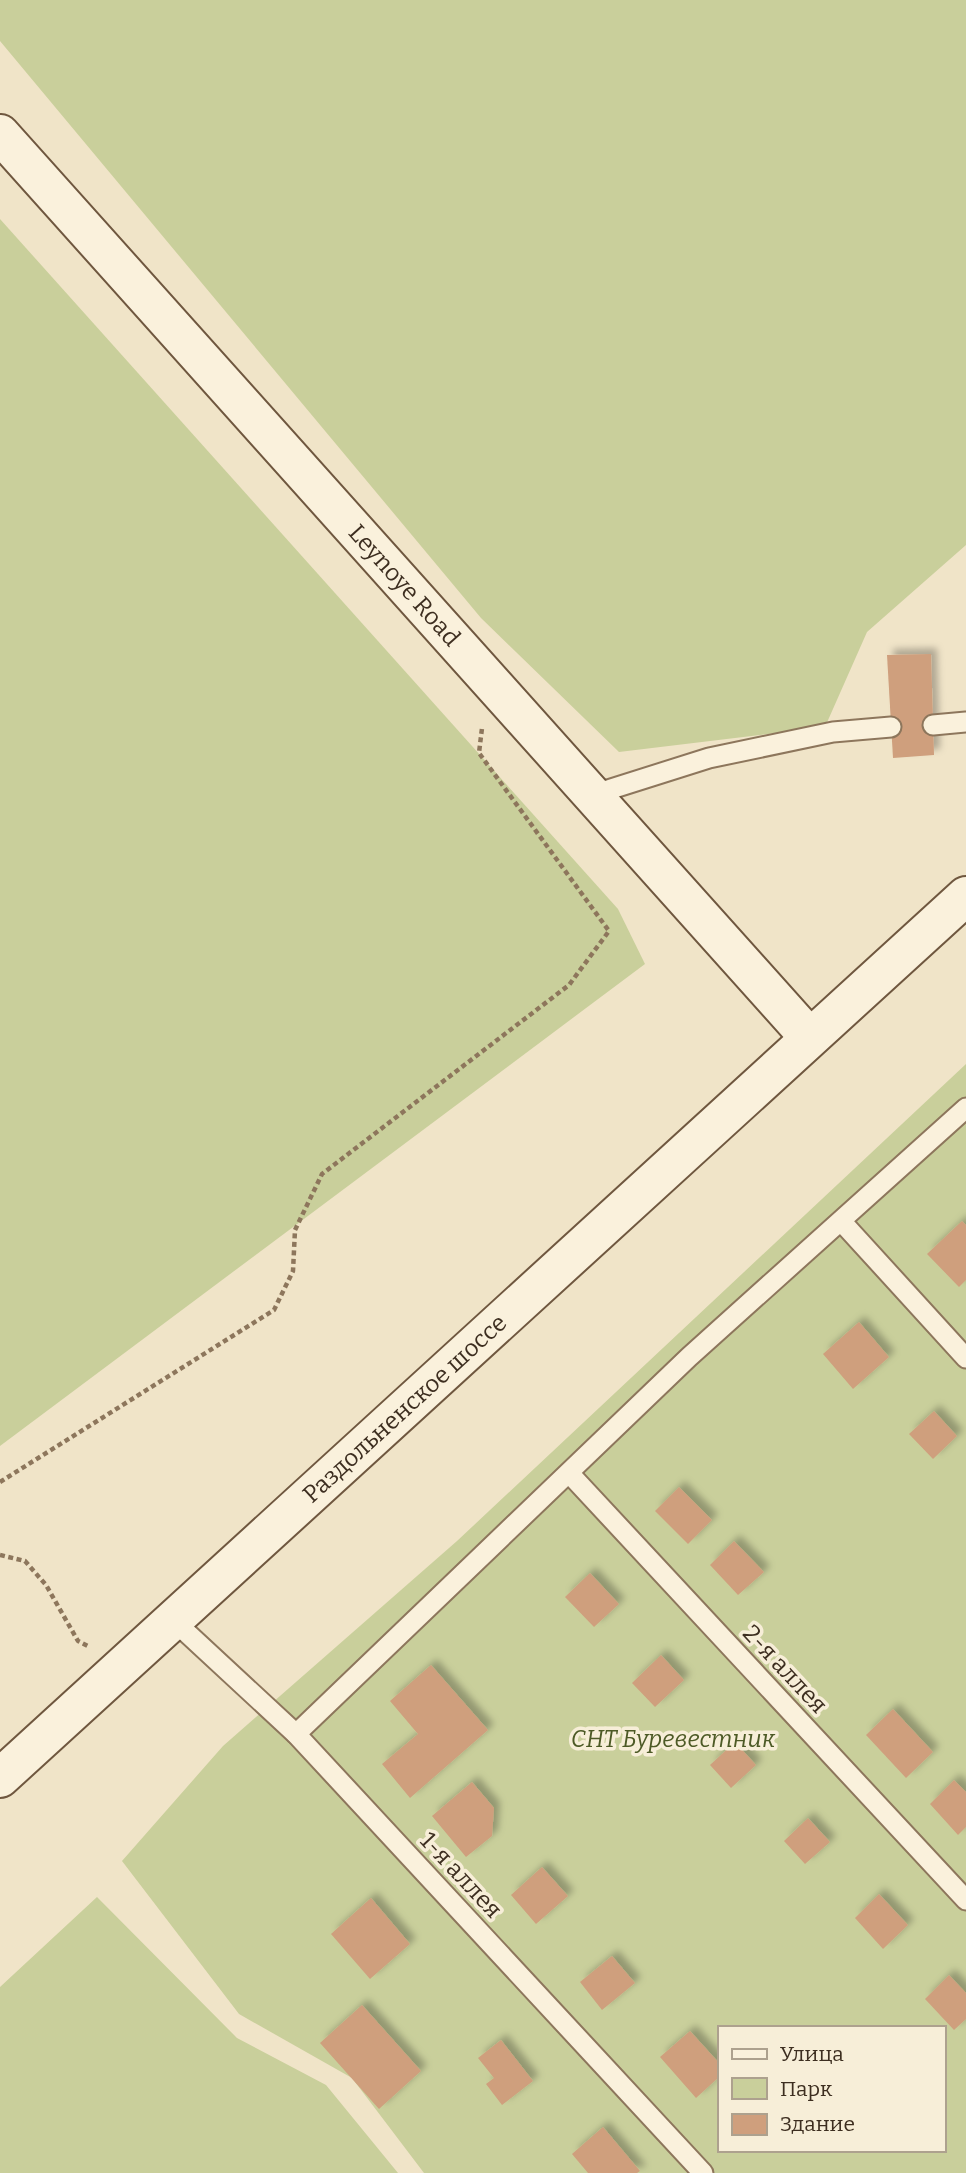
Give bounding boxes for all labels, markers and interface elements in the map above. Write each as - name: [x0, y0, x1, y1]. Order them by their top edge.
- street label: Leynoye Road: [343, 519, 466, 652]
- street label: Раздольненское шоссе: [297, 1309, 512, 1508]
- street label: 2-я аллея: [737, 1619, 833, 1719]
- park label: СНТ Буревестник: [571, 1725, 776, 1753]
- street label: 1-я аллея: [414, 1826, 508, 1924]
- legend: [718, 2026, 945, 2152]
- text: Улица: [780, 2041, 844, 2067]
- text: Парк: [780, 2076, 833, 2102]
- text: Здание: [780, 2111, 855, 2137]

